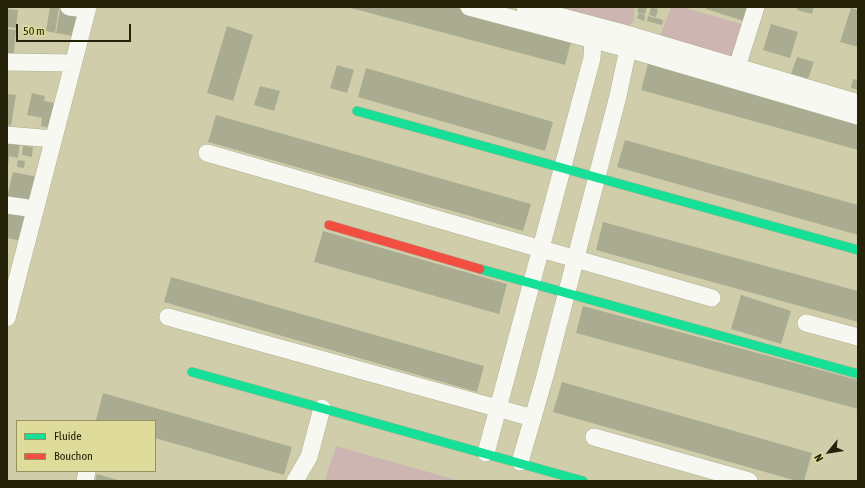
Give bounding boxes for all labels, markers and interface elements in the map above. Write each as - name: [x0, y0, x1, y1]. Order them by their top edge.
- scale bar: [18, 16, 133, 42]
- text: 50 m: [23, 24, 45, 38]
- legend: [16, 420, 156, 472]
- text: Fluide: [54, 429, 82, 443]
- north arrow: [809, 432, 849, 472]
- text: Bouchon: [54, 449, 93, 463]
- text: N: [812, 452, 825, 464]

